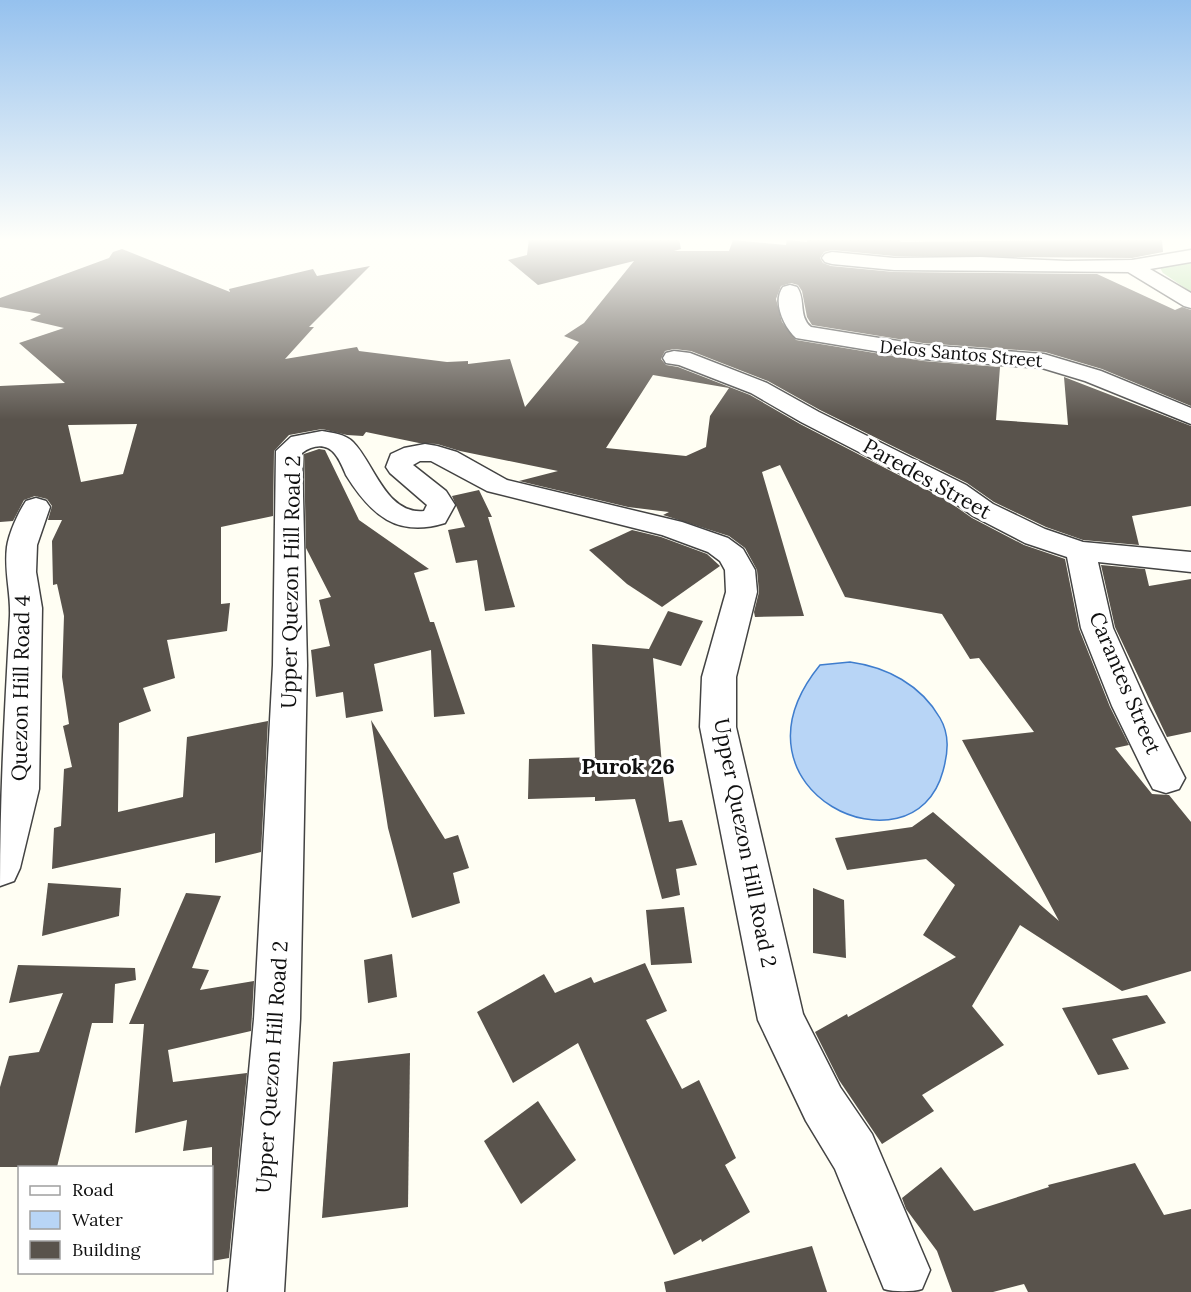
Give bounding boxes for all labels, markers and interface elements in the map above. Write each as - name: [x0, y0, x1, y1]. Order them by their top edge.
- street label: Delos Santos Street: [879, 335, 1044, 372]
- street label: Paredes Street: [858, 432, 997, 525]
- street label: Upper Quezon Hill Road 2: [275, 455, 306, 709]
- street label: Quezon Hill Road 4: [5, 595, 36, 781]
- street label: Carantes Street: [1083, 607, 1168, 759]
- street label: Upper Quezon Hill Road 2: [708, 716, 783, 970]
- district label: Purok 26: [581, 752, 675, 780]
- street label: Upper Quezon Hill Road 2: [249, 940, 294, 1194]
- legend: [18, 1166, 213, 1274]
- text: Road: [72, 1178, 114, 1201]
- text: Water: [72, 1208, 123, 1231]
- text: Building: [72, 1238, 142, 1261]

